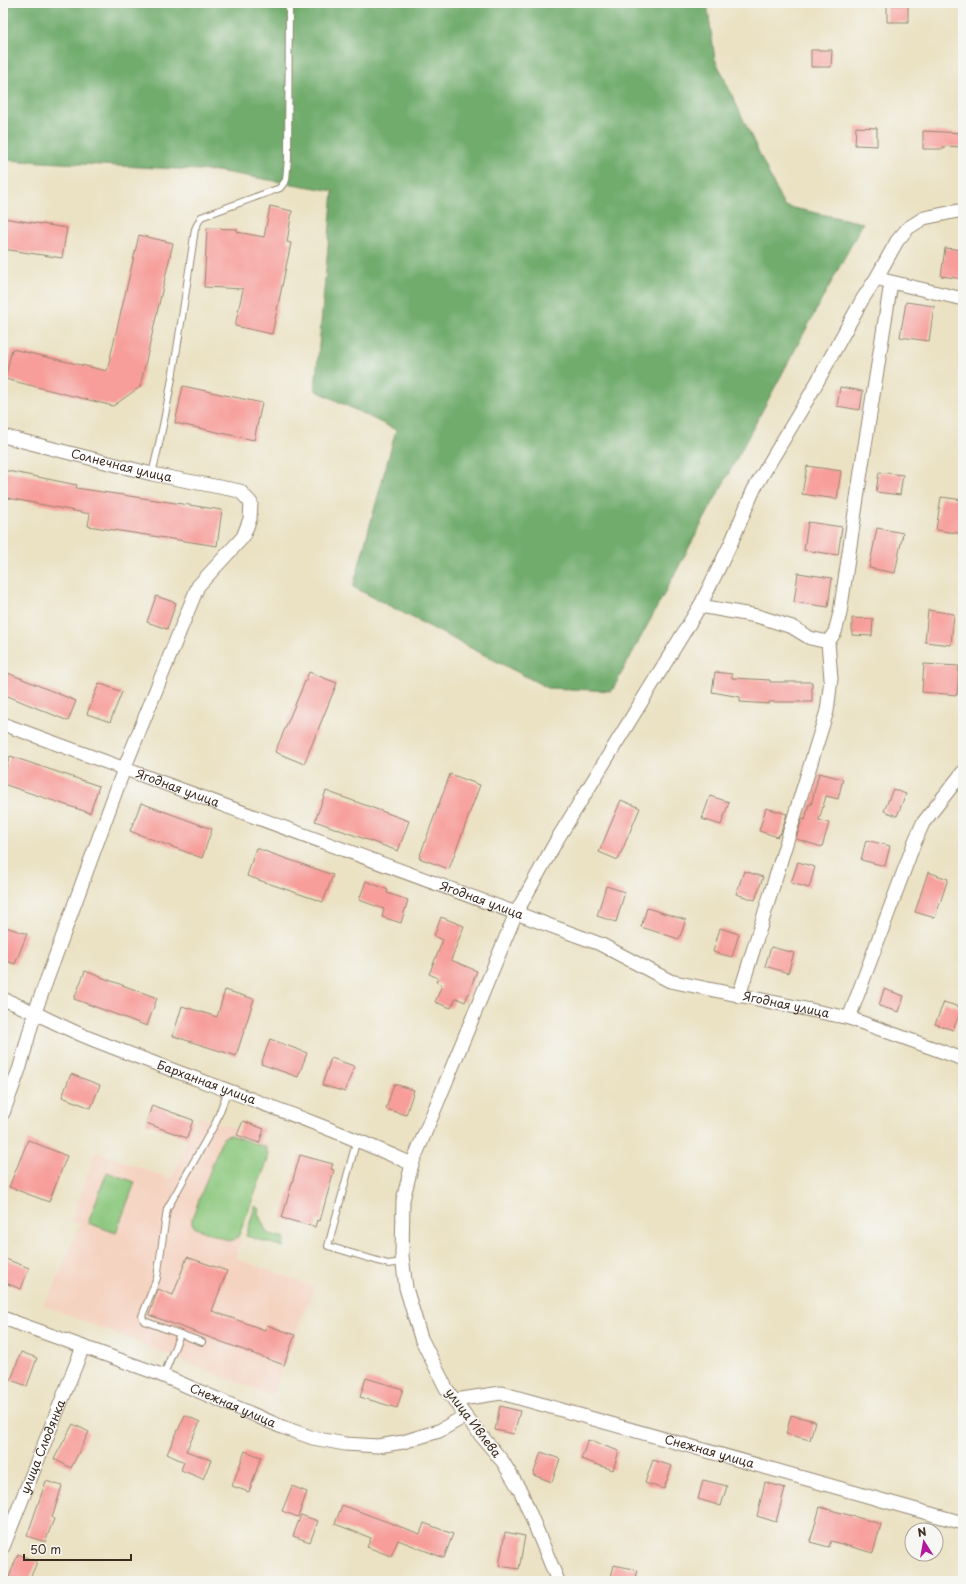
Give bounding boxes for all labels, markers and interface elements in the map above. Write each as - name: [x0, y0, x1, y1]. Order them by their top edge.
- street label: Солнечная улица: [69, 444, 174, 486]
- street label: Ягодная улица: [134, 764, 223, 811]
- street label: Ягодная улица: [438, 876, 527, 923]
- street label: Ягодная улица: [742, 986, 832, 1022]
- street label: Барханная улица: [155, 1055, 259, 1108]
- street label: Снежная улица: [187, 1378, 280, 1432]
- street label: улица Ивлева: [442, 1384, 506, 1461]
- street label: улица Слюдянка: [15, 1396, 69, 1496]
- street label: Снежная улица: [663, 1429, 757, 1472]
- north arrow: [904, 1522, 944, 1562]
- text: N: [916, 1522, 928, 1541]
- scale bar: [24, 1536, 131, 1562]
- text: 50 m: [30, 1540, 61, 1558]

